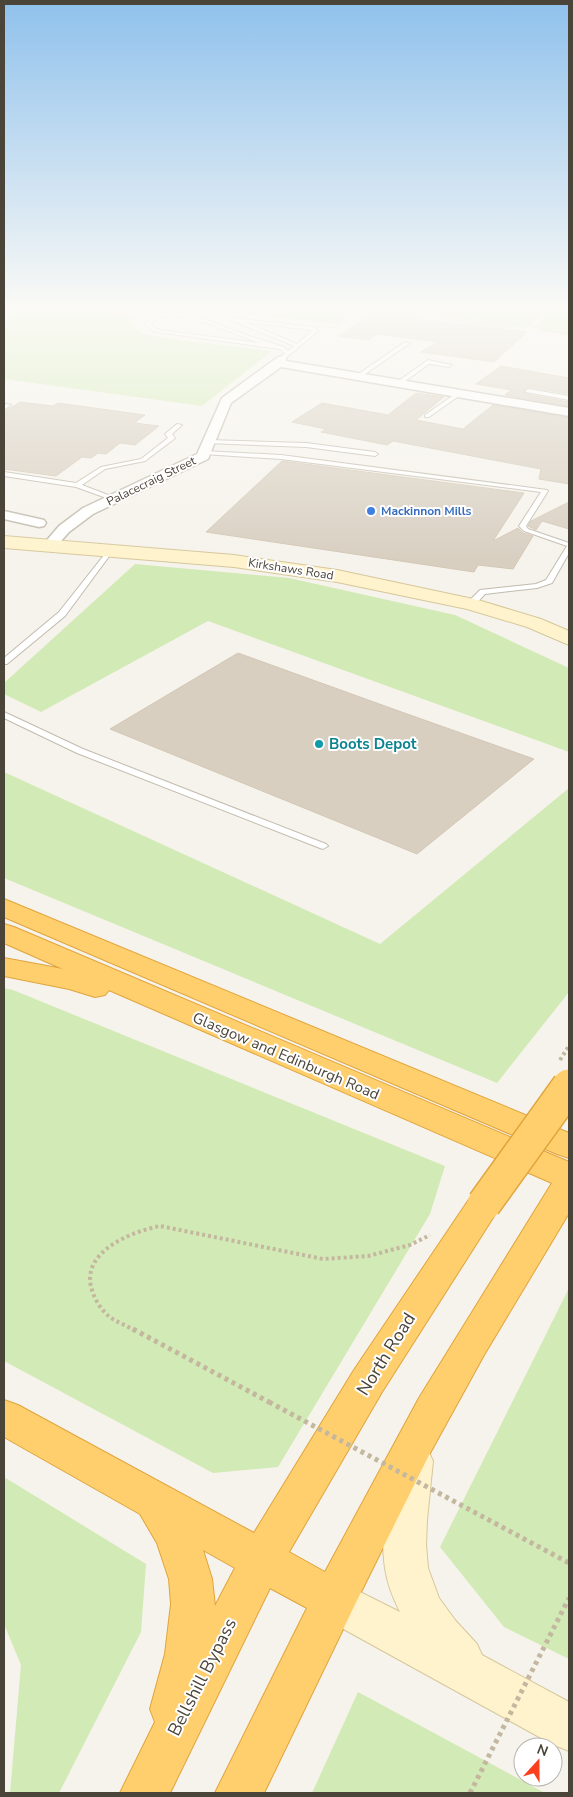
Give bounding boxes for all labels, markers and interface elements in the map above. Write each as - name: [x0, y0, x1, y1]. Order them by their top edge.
- street label: Palacecraig Street: [104, 452, 199, 509]
- place label: Mackinnon Mills: [381, 503, 471, 519]
- marker: Mackinnon Mills: [365, 505, 377, 517]
- street label: Kirkshaws Road: [247, 554, 335, 584]
- place label: Boots Depot: [329, 734, 417, 754]
- marker: Boots Depot: [313, 738, 325, 750]
- street label: Glasgow and Edinburgh Road: [190, 1008, 382, 1104]
- street label: North Road: [351, 1308, 421, 1400]
- street label: Bellshill Bypass: [162, 1614, 242, 1740]
- north arrow: [513, 1737, 563, 1787]
- text: N: [534, 1740, 551, 1761]

